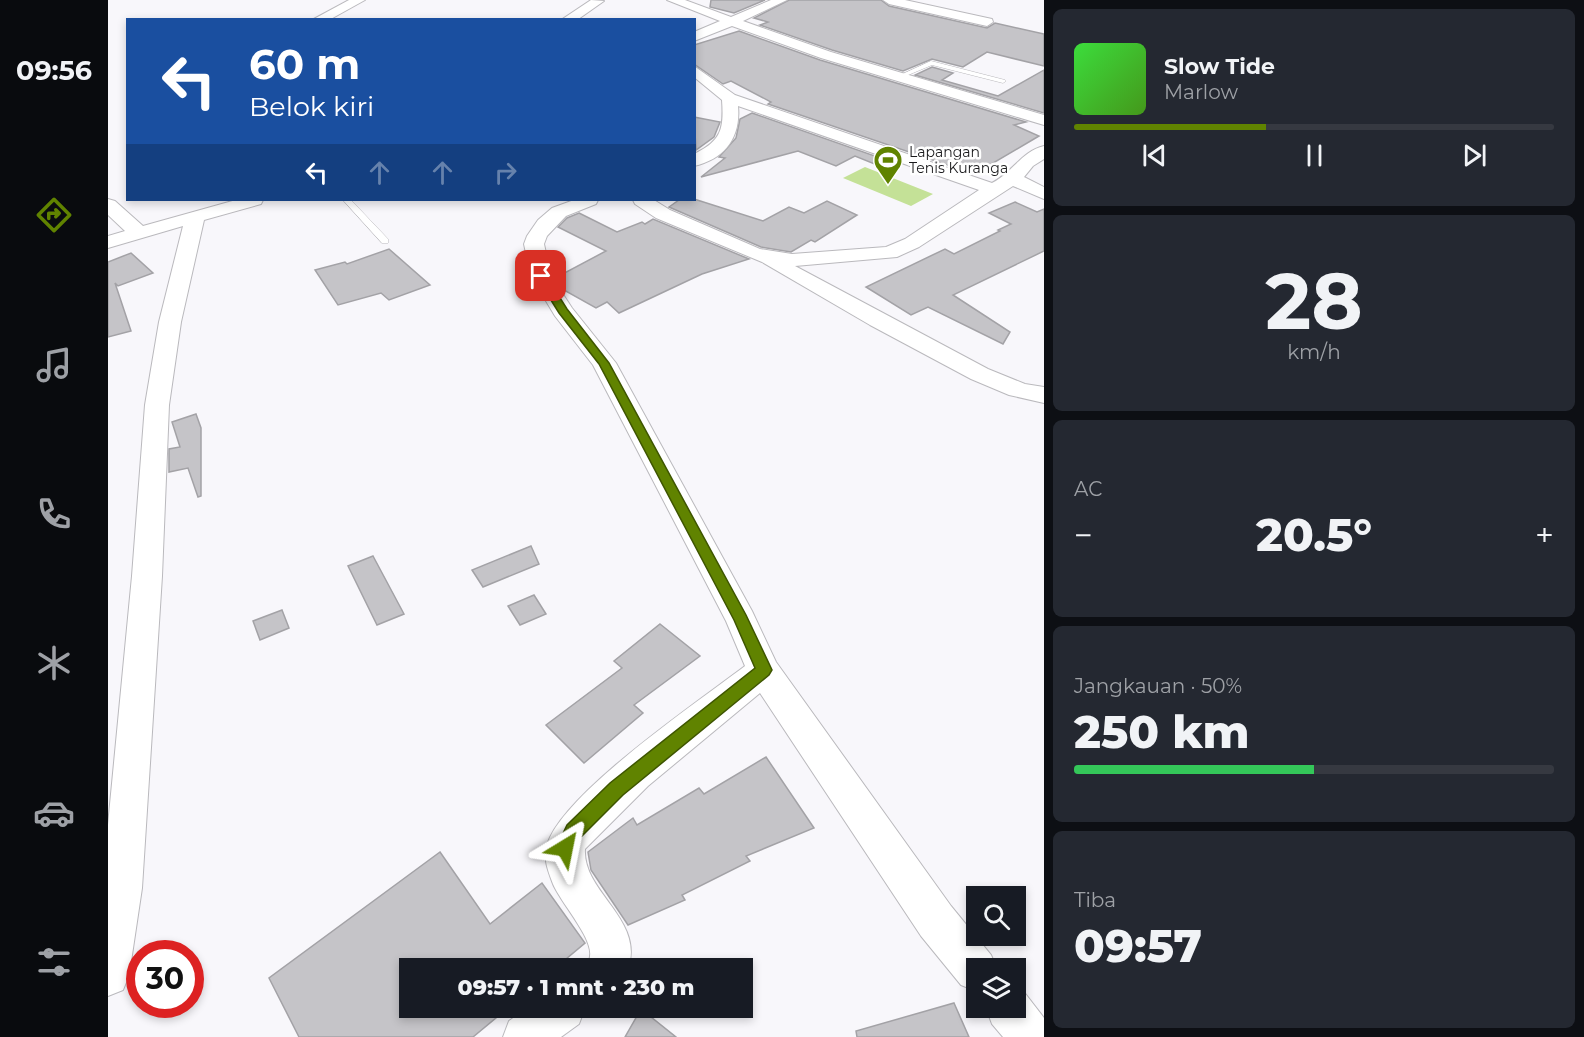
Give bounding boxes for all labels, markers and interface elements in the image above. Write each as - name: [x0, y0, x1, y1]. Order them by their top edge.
- text: 60 m: [249, 38, 360, 90]
- icon: left: [150, 42, 228, 120]
- text: Slow Tide: [1164, 53, 1275, 80]
- text: 09:56: [16, 54, 92, 87]
- text: Marlow: [1164, 80, 1238, 104]
- text: Belok kiri: [249, 90, 374, 123]
- icon: previous: [1138, 139, 1171, 172]
- icon: pause: [1298, 139, 1331, 172]
- icon: next: [1458, 139, 1491, 172]
- place label: Lapangan Tenis Kuranga: [909, 143, 1008, 177]
- sports icon: Lapangan Tenis Kuranga: [872, 144, 904, 186]
- icon: left: [300, 156, 333, 189]
- icon: ahead: [363, 156, 396, 189]
- icon: ahead: [426, 156, 459, 189]
- icon: right: [489, 156, 522, 189]
- icon: directions: [33, 194, 75, 236]
- pin: [515, 250, 566, 301]
- text: 28: [1265, 253, 1363, 349]
- icon: arrive: [524, 259, 557, 292]
- text: km/h: [1287, 340, 1341, 364]
- icon: music: [33, 344, 75, 386]
- text: AC: [1074, 477, 1102, 501]
- icon: phone: [33, 493, 75, 535]
- text: 20.5°: [1256, 507, 1372, 562]
- text: −: [1074, 515, 1093, 555]
- text: +: [1535, 515, 1554, 555]
- icon: climate: [33, 642, 75, 684]
- text: Jangkauan · 50%: [1074, 674, 1242, 698]
- text: 250 km: [1074, 704, 1250, 759]
- icon: car: [33, 792, 75, 834]
- position arrow: [533, 816, 597, 880]
- map controls: [966, 886, 1026, 1018]
- button: search: [966, 886, 1026, 946]
- text: Tiba: [1074, 888, 1116, 912]
- text: 09:57: [1074, 918, 1202, 973]
- speed limit sign: 30: [126, 940, 204, 1018]
- icon: filters: [33, 941, 75, 983]
- button: layers: [966, 958, 1026, 1018]
- text: 09:57 · 1 mnt · 230 m: [458, 974, 694, 1001]

